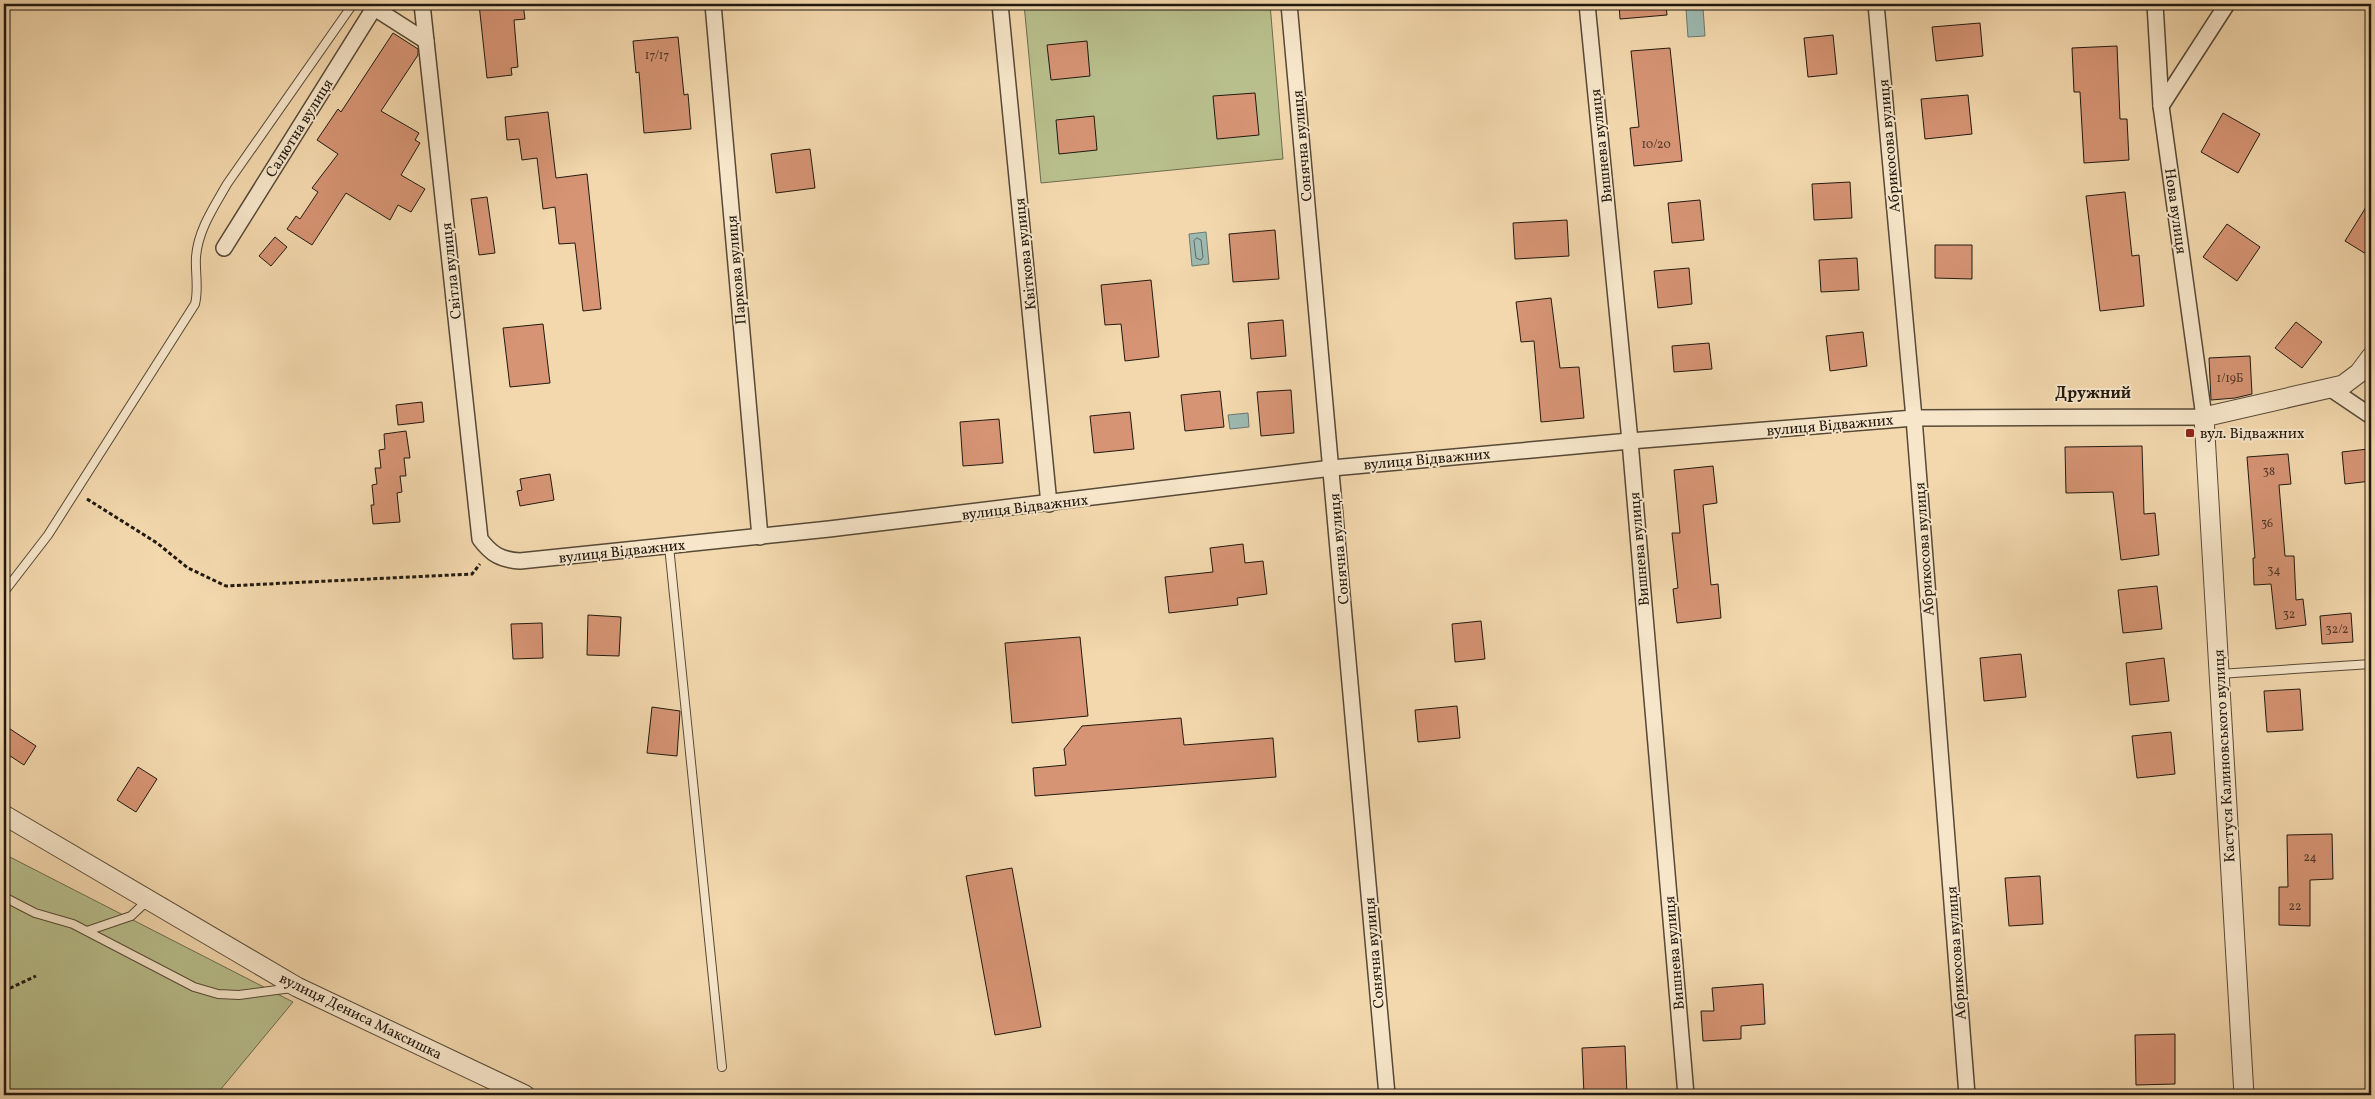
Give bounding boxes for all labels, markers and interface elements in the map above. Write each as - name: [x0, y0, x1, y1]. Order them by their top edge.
- house number: 17/17: [645, 48, 669, 64]
- street label: Салютна вулиця: [261, 75, 339, 182]
- street label: Абрикосова вулиця: [1874, 78, 1907, 213]
- street label: Вишнева вулиця: [1586, 88, 1619, 204]
- street label: Сонячна вулиця: [1288, 89, 1319, 202]
- house number: 10/20: [1641, 137, 1671, 153]
- street label: Нова вулиця: [2158, 167, 2191, 256]
- street label: Квіткова вулиця: [1010, 196, 1043, 311]
- street label: Паркова вулиця: [722, 214, 753, 325]
- street label: Світла вулиця: [437, 221, 468, 320]
- house number: 1/19Б: [2217, 371, 2243, 387]
- district label: Дружний: [2055, 383, 2131, 405]
- street label: вулиця Відважних: [1766, 410, 1895, 443]
- place label: вул. Відважних: [2200, 424, 2305, 445]
- marker: вул. Відважних: [2184, 427, 2196, 439]
- street label: вулиця Відважних: [1363, 444, 1492, 477]
- house number: 38: [2263, 464, 2275, 480]
- street label: Абрикосова вулиця: [1910, 481, 1941, 616]
- street label: вулиця Відважних: [961, 490, 1090, 527]
- street label: Вишнева вулиця: [1625, 491, 1656, 607]
- street label: Сонячна вулиця: [1325, 492, 1356, 605]
- house number: 36: [2261, 516, 2273, 532]
- street label: вулиця Відважних: [558, 535, 687, 570]
- house number: 34: [2267, 563, 2281, 579]
- house number: 32: [2283, 607, 2295, 623]
- house number: 32/2: [2326, 622, 2348, 638]
- street label: Кастуся Калиновського вулиця: [2209, 649, 2242, 863]
- house number: 24: [2303, 850, 2317, 866]
- street label: Абрикосова вулиця: [1942, 885, 1973, 1020]
- street label: Вишнева вулиця: [1660, 895, 1691, 1011]
- street label: Сонячна вулиця: [1360, 896, 1391, 1009]
- house number: 22: [2289, 899, 2301, 915]
- street label: вулиця Дениса Максишка: [276, 969, 445, 1066]

